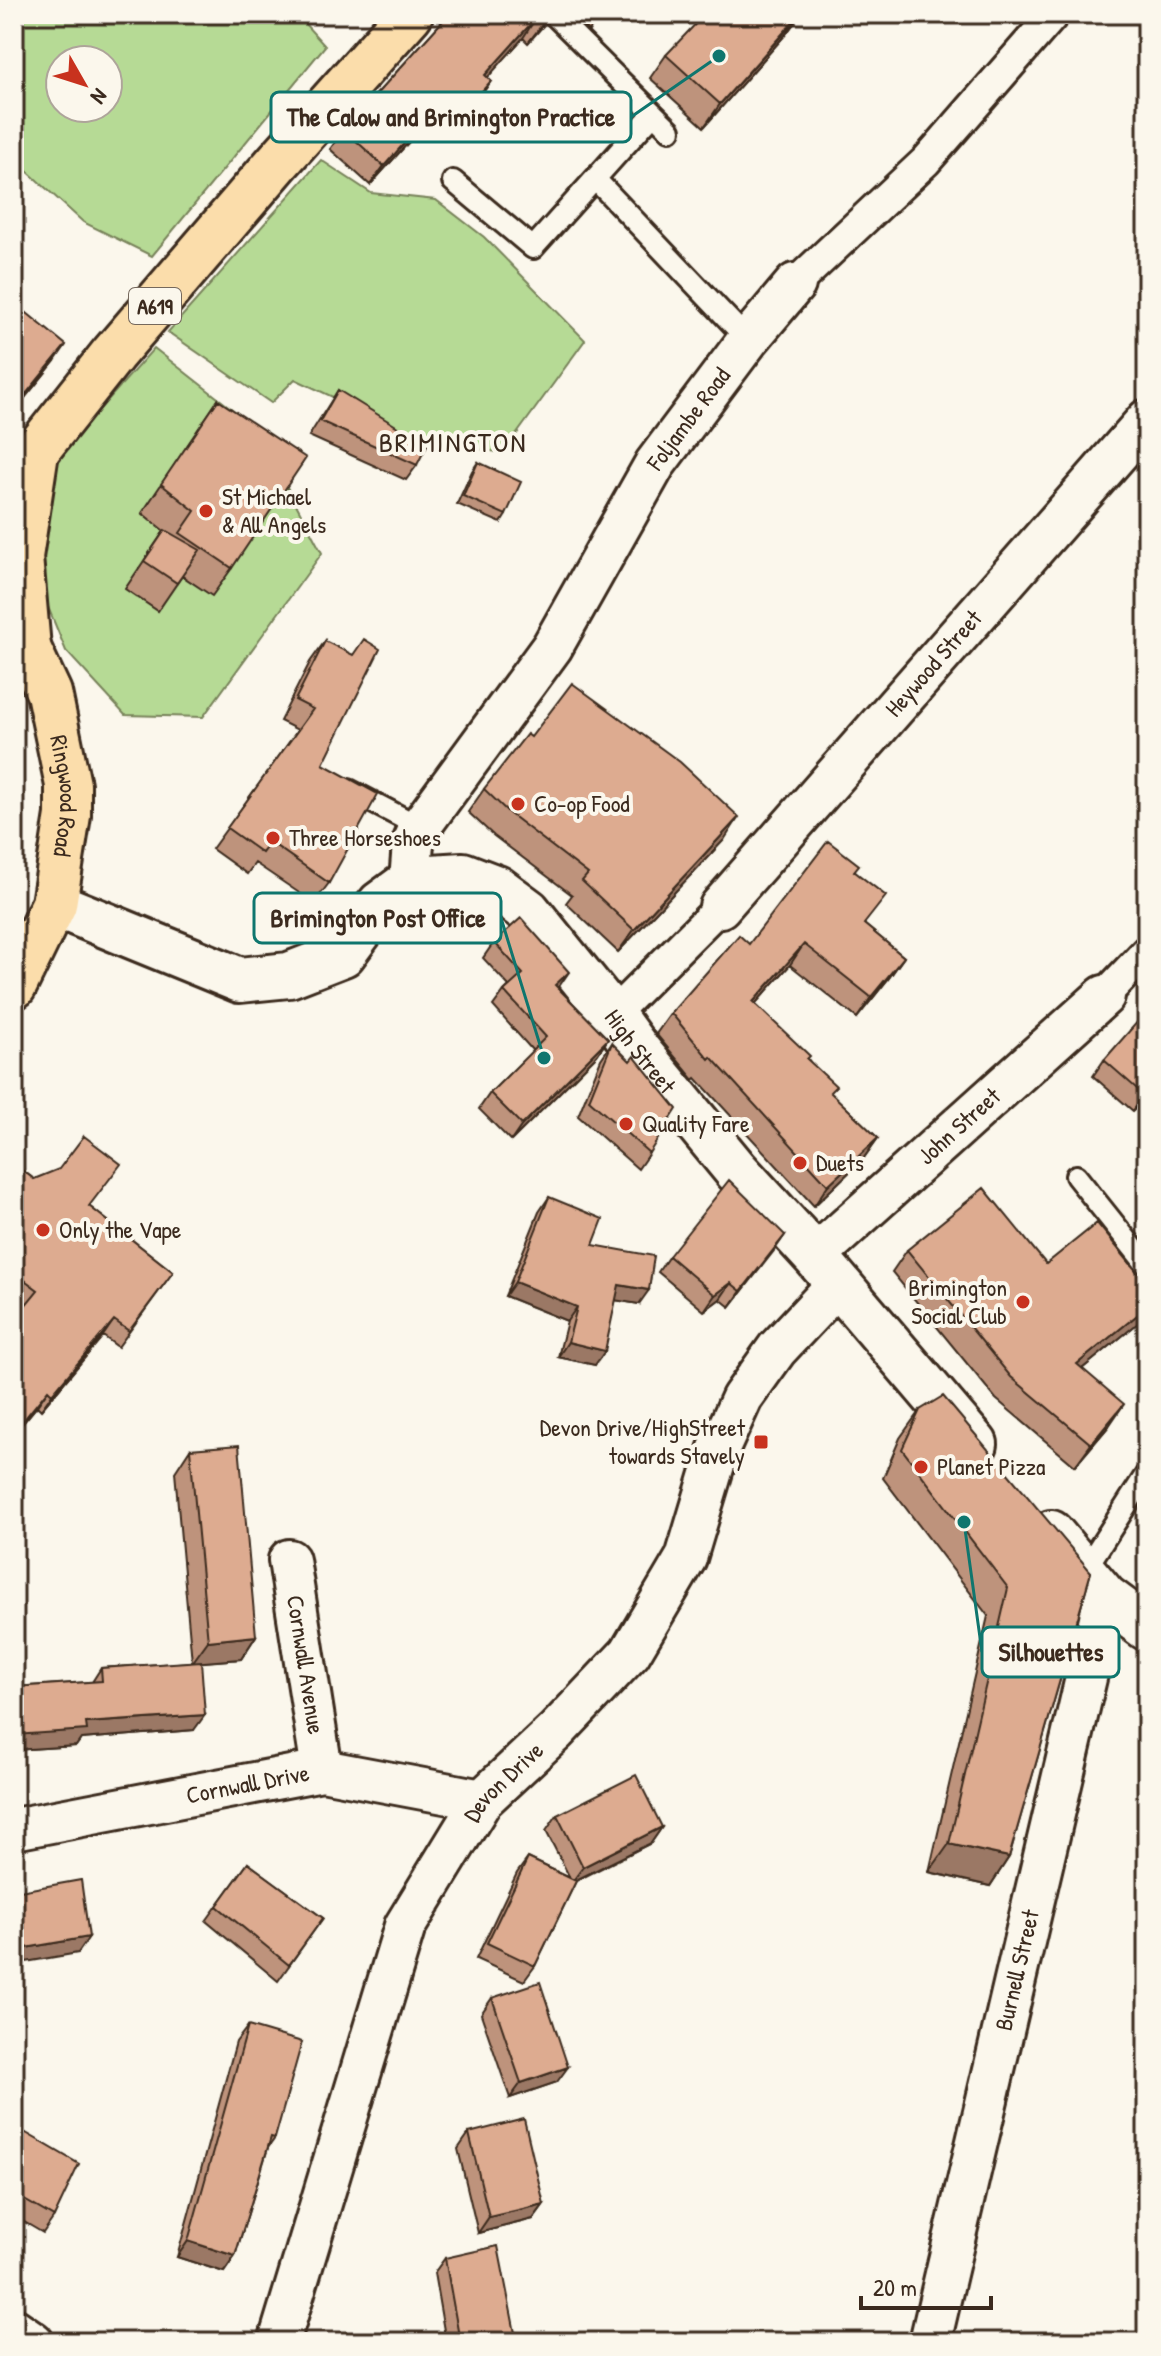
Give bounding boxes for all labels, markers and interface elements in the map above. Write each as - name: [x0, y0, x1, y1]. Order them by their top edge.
- north arrow: [44, 44, 124, 124]
- text: N: [84, 83, 115, 111]
- callout: The Calow and Brimington Practice: [271, 92, 631, 142]
- text: The Calow and Brimington Practice: [286, 99, 616, 135]
- road number: A619: [129, 288, 181, 324]
- street label: Foljambe Road: [638, 360, 737, 477]
- district label: BRIMINGTON: [379, 423, 527, 461]
- place label: St Michael & All Angels: [222, 480, 326, 540]
- marker: St Michael & All Angels: [197, 502, 215, 520]
- street label: Heywood Street: [877, 602, 989, 723]
- street label: Ringwood Road: [43, 732, 85, 859]
- place label: Co-op Food: [534, 787, 630, 819]
- marker: Co-op Food: [509, 795, 527, 813]
- place label: Three Horseshoes: [289, 821, 441, 853]
- marker: Three Horseshoes: [264, 829, 282, 847]
- callout: Brimington Post Office: [254, 893, 501, 943]
- text: Brimington Post Office: [270, 900, 486, 936]
- street label: High Street: [598, 1002, 684, 1101]
- street label: John Street: [910, 1079, 1007, 1171]
- place label: Quality Fare: [642, 1107, 750, 1139]
- marker: Quality Fare: [617, 1115, 635, 1133]
- place label: Duets: [816, 1146, 864, 1178]
- marker: Duets: [791, 1154, 809, 1172]
- place label: Only the Vape: [59, 1213, 182, 1245]
- marker: Only the Vape: [34, 1221, 52, 1239]
- place label: Brimington Social Club: [908, 1271, 1007, 1331]
- marker: Brimington Social Club: [1014, 1293, 1032, 1311]
- place label: Devon Drive/HighStreet towards Stavely: [540, 1411, 746, 1471]
- marker: Devon Drive/HighStreet towards Stavely: [752, 1433, 770, 1451]
- place label: Planet Pizza: [937, 1450, 1045, 1482]
- marker: Planet Pizza: [912, 1458, 930, 1476]
- street label: Cornwall Avenue: [280, 1593, 333, 1737]
- callout: Silhouettes: [982, 1627, 1119, 1677]
- text: Silhouettes: [998, 1634, 1104, 1669]
- street label: Devon Drive: [455, 1734, 550, 1828]
- street label: Cornwall Drive: [183, 1756, 312, 1811]
- street label: Burnell Street: [987, 1906, 1046, 2034]
- scale bar: [861, 2260, 991, 2310]
- text: 20 m: [873, 2271, 917, 2303]

